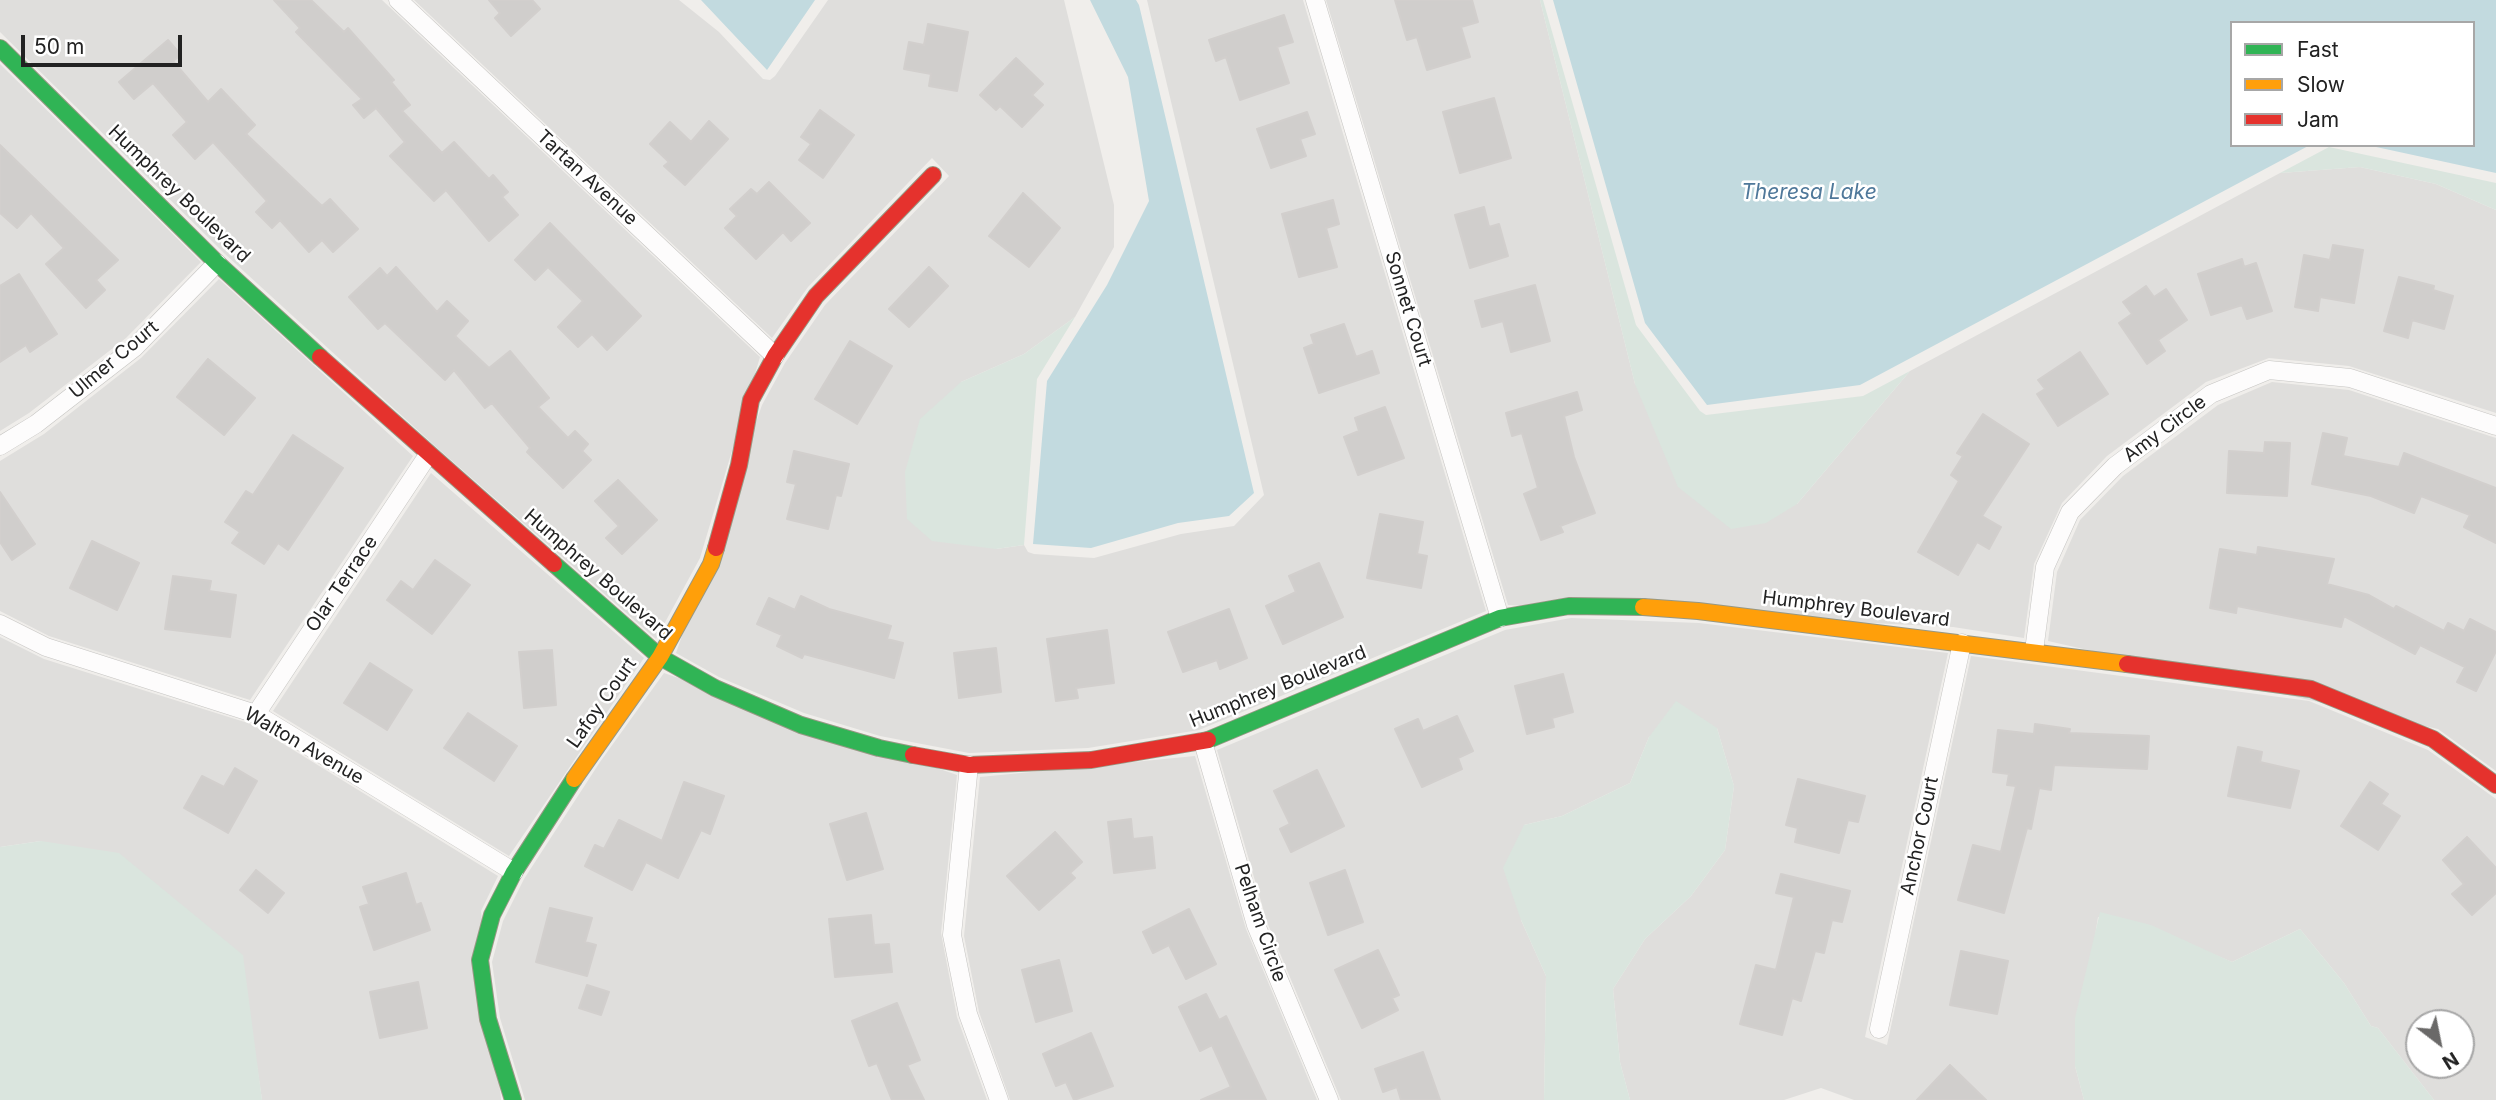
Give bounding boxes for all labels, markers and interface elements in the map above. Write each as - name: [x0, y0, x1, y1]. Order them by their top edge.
- scale bar: [24, 21, 186, 65]
- legend: [2230, 21, 2475, 147]
- text: 50 m: [34, 34, 84, 59]
- text: Fast: [2297, 37, 2339, 62]
- text: Slow: [2297, 72, 2345, 97]
- text: Jam: [2297, 107, 2339, 132]
- street label: Humphrey Boulevard: [103, 120, 255, 268]
- street label: Tartan Avenue: [532, 126, 642, 230]
- water label: Theresa Lake: [1741, 180, 1877, 206]
- street label: Sonnet Court: [1380, 249, 1436, 369]
- street label: Ulmer Court: [65, 316, 163, 404]
- street label: Amy Circle: [2119, 391, 2211, 467]
- street label: Humphrey Boulevard: [519, 505, 677, 645]
- street label: Olar Terrace: [301, 531, 383, 637]
- street label: Humphrey Boulevard: [1761, 586, 1951, 632]
- street label: Humphrey Boulevard: [1186, 641, 1370, 733]
- street label: Lafoy Court: [563, 653, 641, 753]
- street label: Walton Avenue: [240, 703, 368, 789]
- street label: Anchor Court: [1896, 775, 1944, 897]
- street label: Pelham Circle: [1229, 861, 1291, 985]
- north arrow: [2405, 1009, 2475, 1079]
- text: N: [2438, 1047, 2463, 1074]

